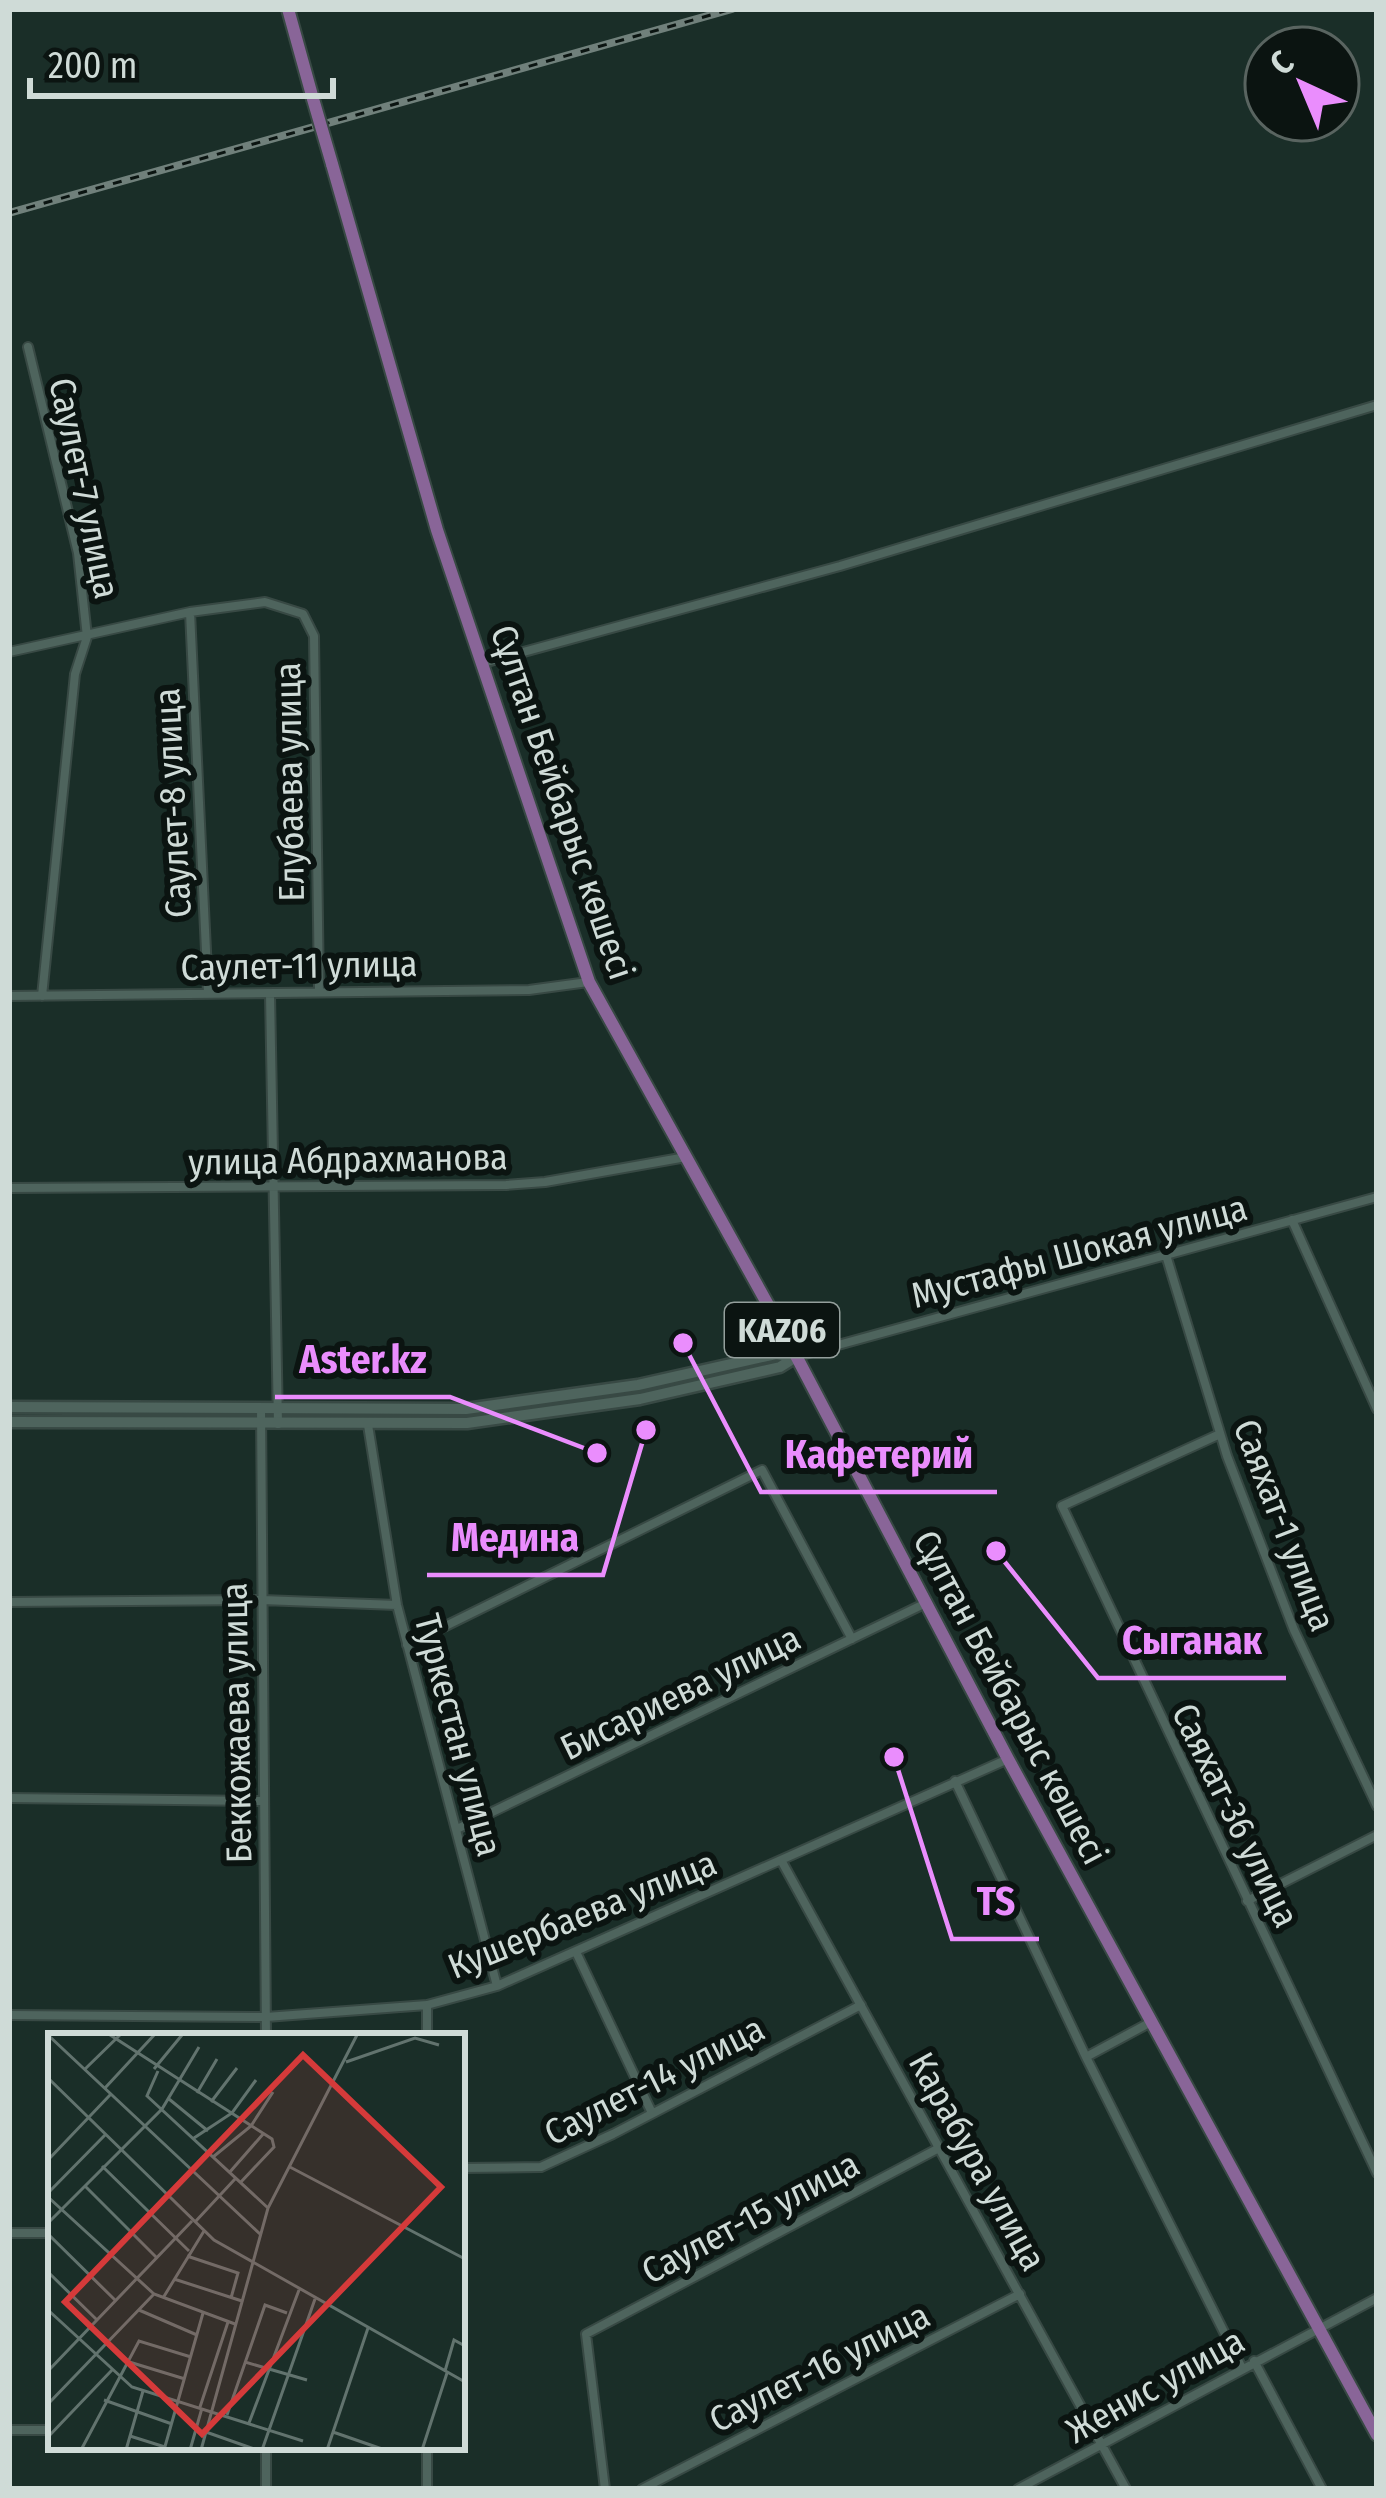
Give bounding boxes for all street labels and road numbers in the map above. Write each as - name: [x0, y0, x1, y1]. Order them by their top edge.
- street label: Саулет-7 улица: [39, 374, 129, 603]
- street label: Сұлтан Бейбарыс көшесі: [481, 619, 643, 985]
- street label: Елубаева улица: [266, 662, 314, 902]
- street label: Саулет-8 улица: [145, 687, 201, 919]
- street label: Саулет-11 улица: [180, 942, 418, 990]
- street label: улица Абдрахманова: [188, 1135, 508, 1185]
- street label: Мустафы Шокая улица: [907, 1186, 1252, 1318]
- road number: KAZ06: [725, 1303, 839, 1357]
- street label: Саяхат-1 улица: [1224, 1413, 1345, 1637]
- street label: Сұлтан Бейбарыс көшесі: [903, 1523, 1117, 1872]
- street label: Беккожаева улица: [213, 1582, 261, 1864]
- street label: Туркестан улица: [405, 1609, 512, 1861]
- street label: Бисариева улица: [553, 1616, 807, 1770]
- street label: Саяхат-36 улица: [1162, 1696, 1308, 1934]
- street label: Кушербаева улица: [442, 1841, 723, 1989]
- street label: Саулет-14 улица: [537, 2007, 772, 2155]
- street label: Карабура улица: [899, 2045, 1055, 2278]
- street label: Саулет-15 улица: [634, 2142, 867, 2294]
- street label: Саулет-16 улица: [702, 2294, 937, 2442]
- street label: Женис улица: [1059, 2319, 1252, 2453]

